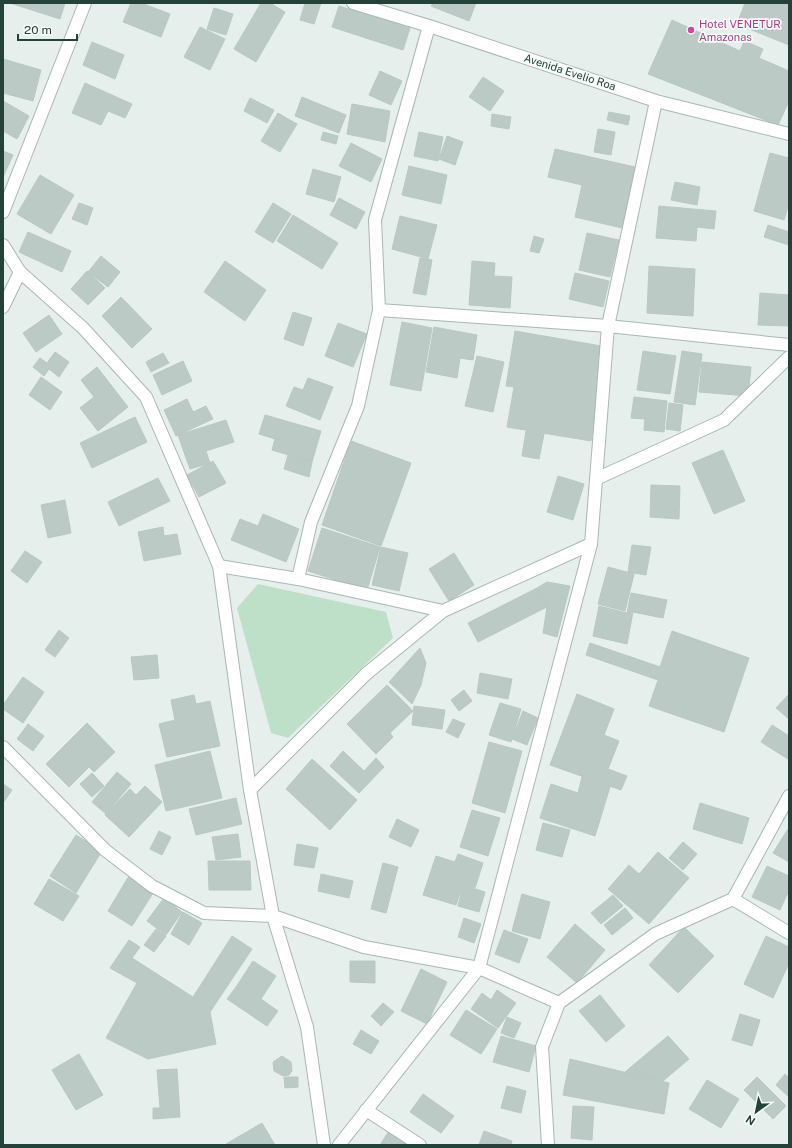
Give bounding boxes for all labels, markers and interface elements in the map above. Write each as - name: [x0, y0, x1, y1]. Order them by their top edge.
- scale bar: [18, 16, 77, 42]
- place label: Hotel VENETUR Amazonas: [699, 18, 781, 43]
- text: 20 m: [24, 23, 52, 37]
- marker: Hotel VENETUR Amazonas: [686, 25, 696, 35]
- street label: Avenida Evelio Roa: [523, 51, 617, 93]
- north arrow: [736, 1092, 776, 1132]
- text: N: [744, 1113, 757, 1128]

